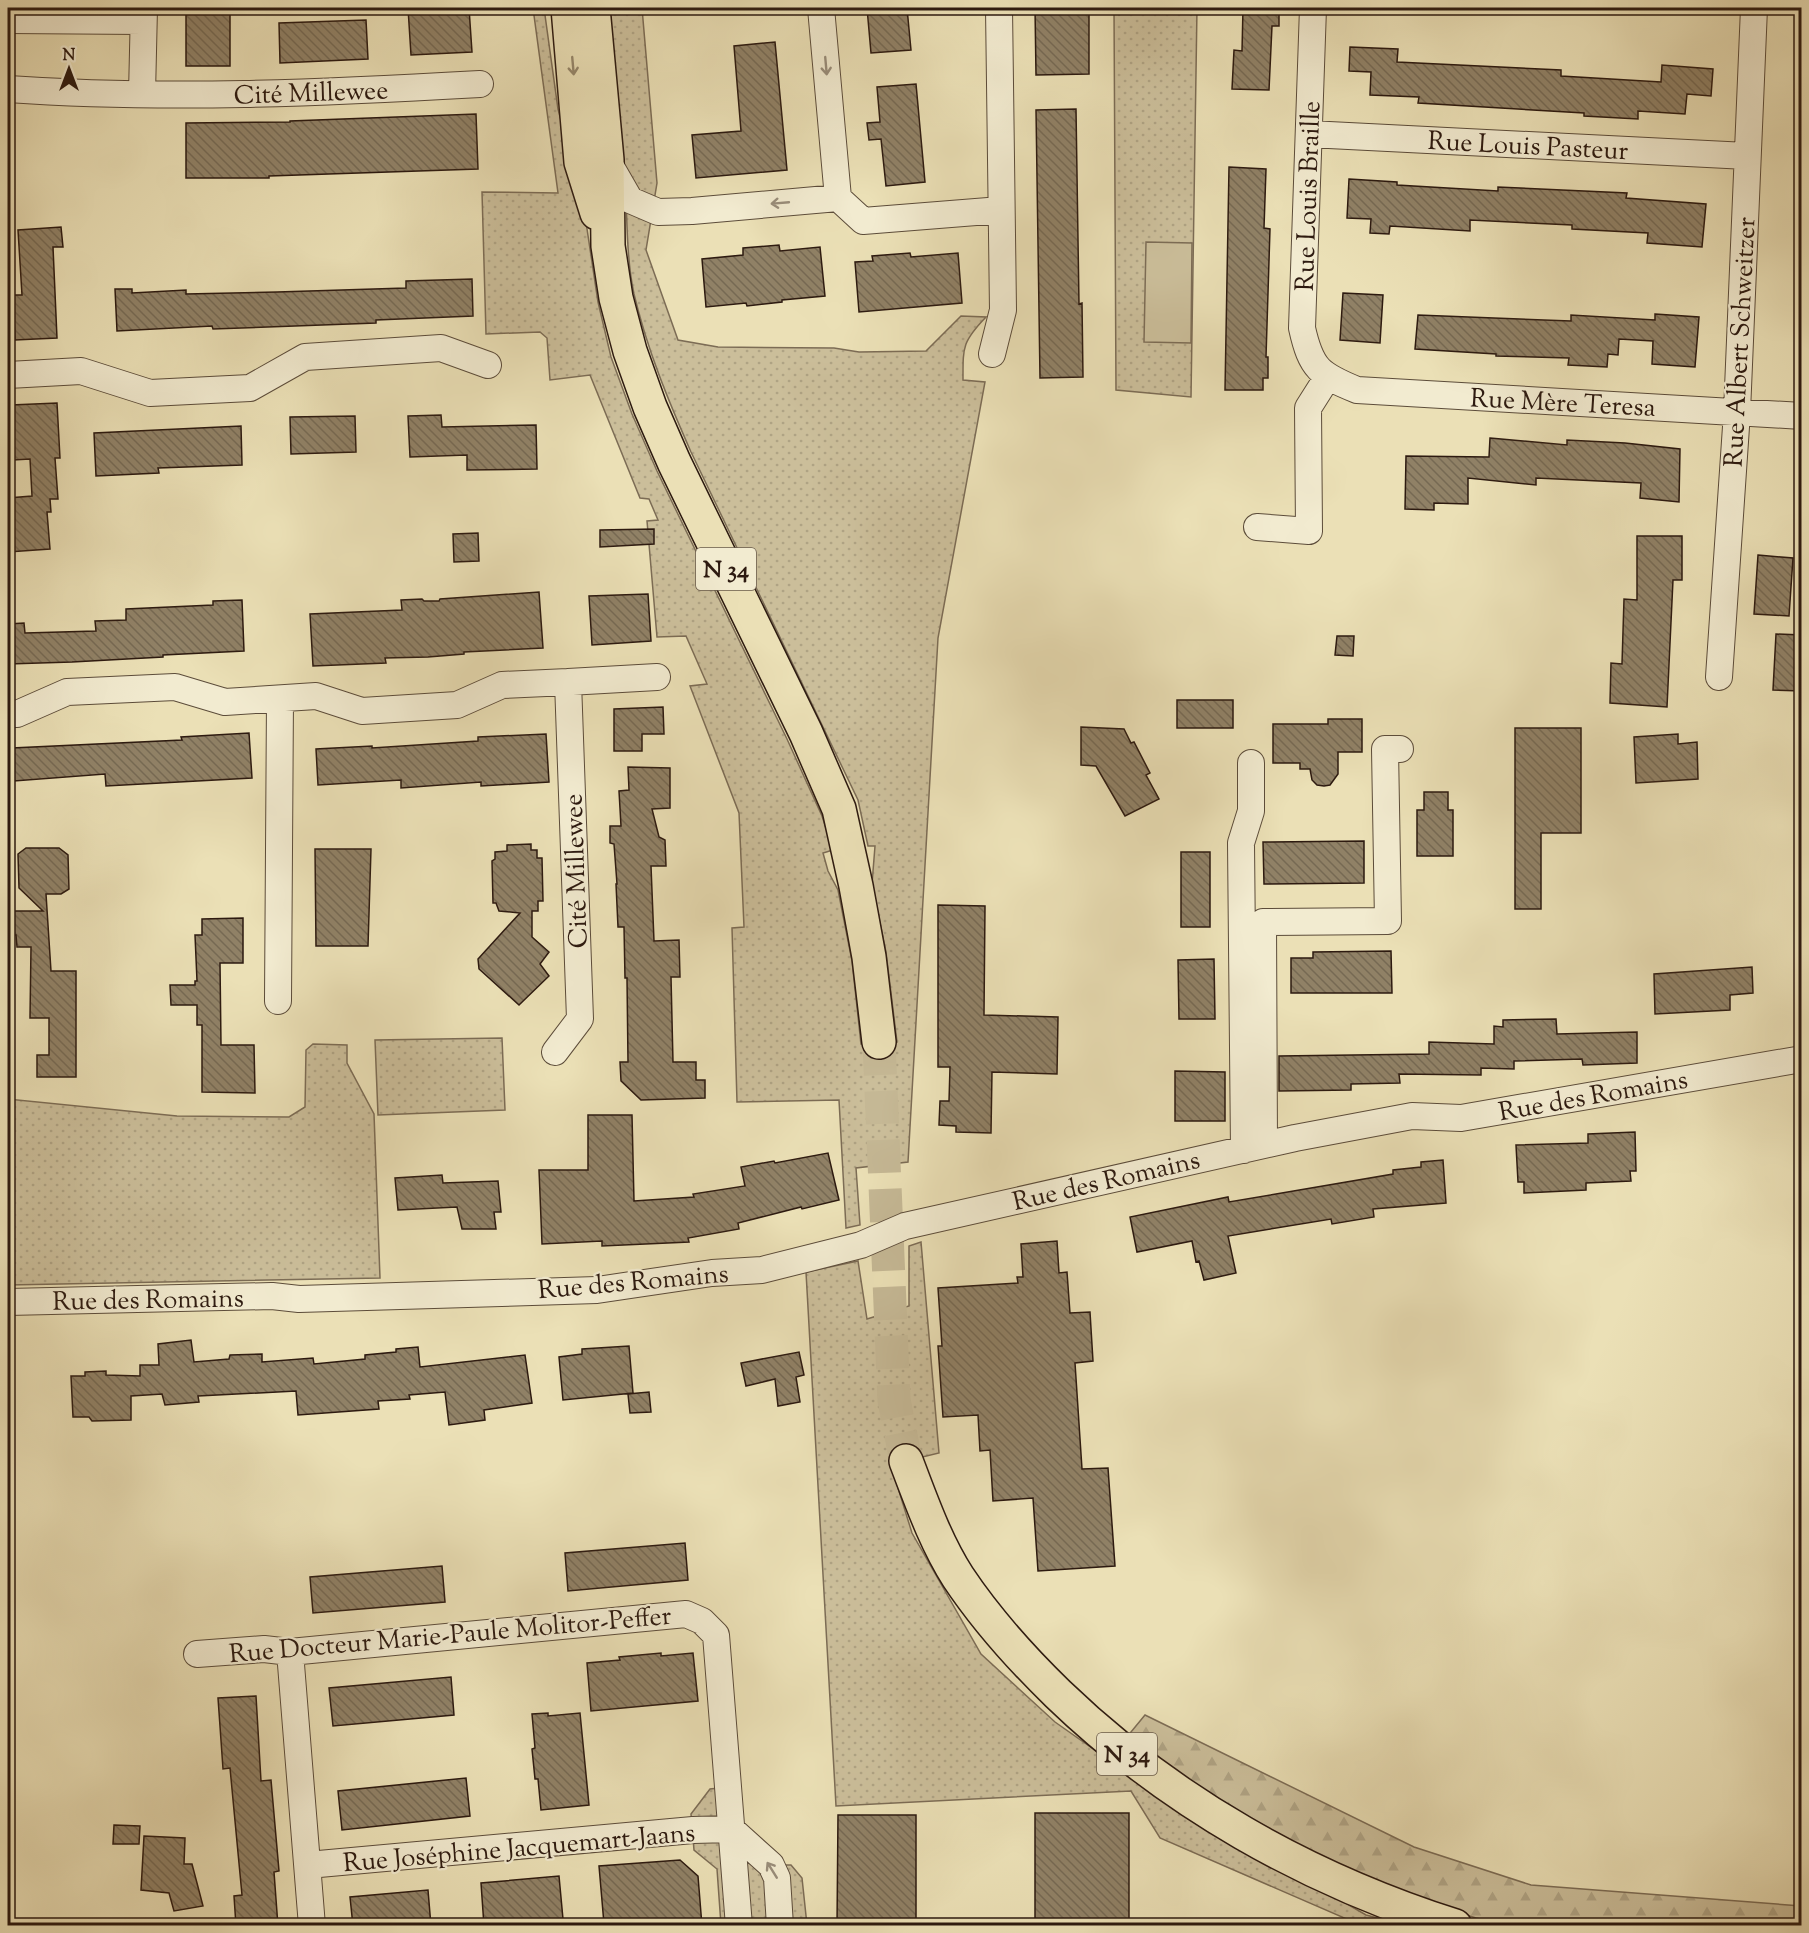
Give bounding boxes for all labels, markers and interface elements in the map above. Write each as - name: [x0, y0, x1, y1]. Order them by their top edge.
- north arrow: [39, 39, 99, 99]
- text: N: [63, 45, 76, 68]
- one-way arrow: [568, 55, 579, 75]
- one-way arrow: [821, 55, 832, 75]
- street label: Cité Millewee: [233, 73, 389, 116]
- street label: Rue Louis Braille: [1288, 100, 1331, 292]
- street label: Rue Louis Pasteur: [1427, 124, 1629, 171]
- one-way arrow: [770, 198, 790, 209]
- street label: Rue Albert Schweitzer: [1716, 216, 1767, 468]
- street label: Rue Mère Teresa: [1469, 381, 1657, 428]
- road number: N 34: [696, 548, 756, 590]
- street label: Cité Millewee: [556, 793, 599, 949]
- street label: Rue des Romains: [1496, 1063, 1691, 1132]
- street label: Rue des Romains: [1009, 1143, 1204, 1222]
- street label: Rue des Romains: [536, 1257, 730, 1310]
- street label: Rue des Romains: [52, 1281, 244, 1322]
- street label: Rue Docteur Marie-Paule Molitor-Peffer: [228, 1599, 673, 1674]
- road number: N 34: [1097, 1733, 1157, 1775]
- street label: Rue Joséphine Jacquemart-Jaans: [342, 1816, 697, 1883]
- one-way arrow: [765, 1861, 778, 1878]

